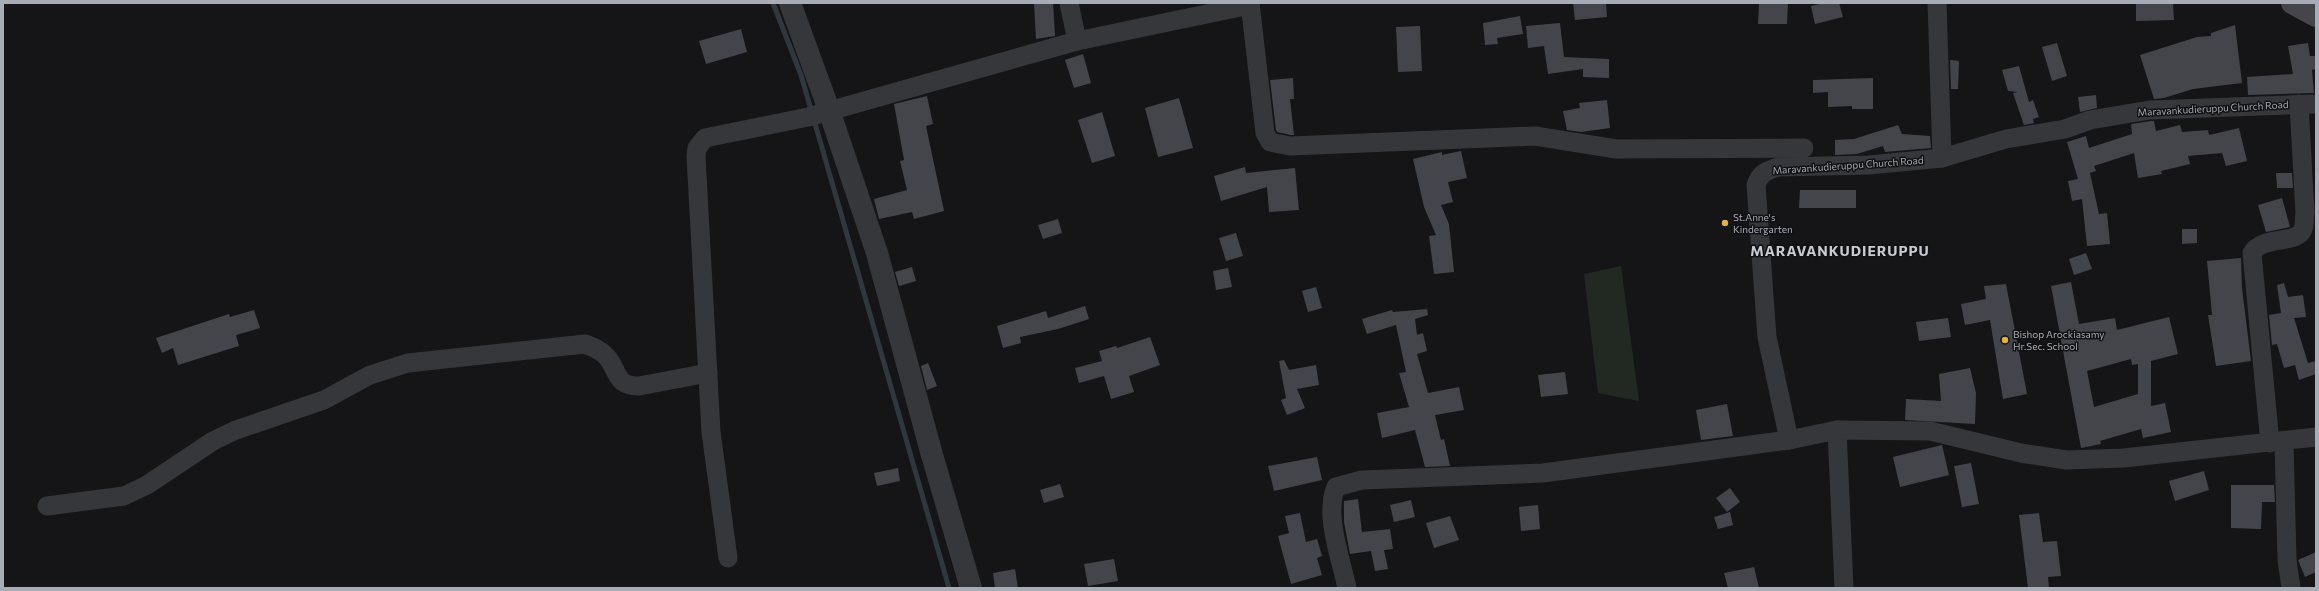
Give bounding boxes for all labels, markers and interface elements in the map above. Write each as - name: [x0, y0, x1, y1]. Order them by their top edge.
- street label: Maravankudieruppu Church Road: [2137, 98, 2289, 118]
- street label: Maravankudieruppu Church Road: [1772, 154, 1924, 176]
- place label: St.Anne's Kindergarten: [1733, 211, 1793, 235]
- marker: St.Anne's Kindergarten: [1720, 218, 1730, 228]
- district label: MARAVANKUDIERUPPU: [1750, 242, 1930, 259]
- place label: Bishop Arockiasamy Hr.Sec. School: [2013, 328, 2105, 352]
- marker: Bishop Arockiasamy Hr.Sec. School: [2000, 335, 2010, 345]

